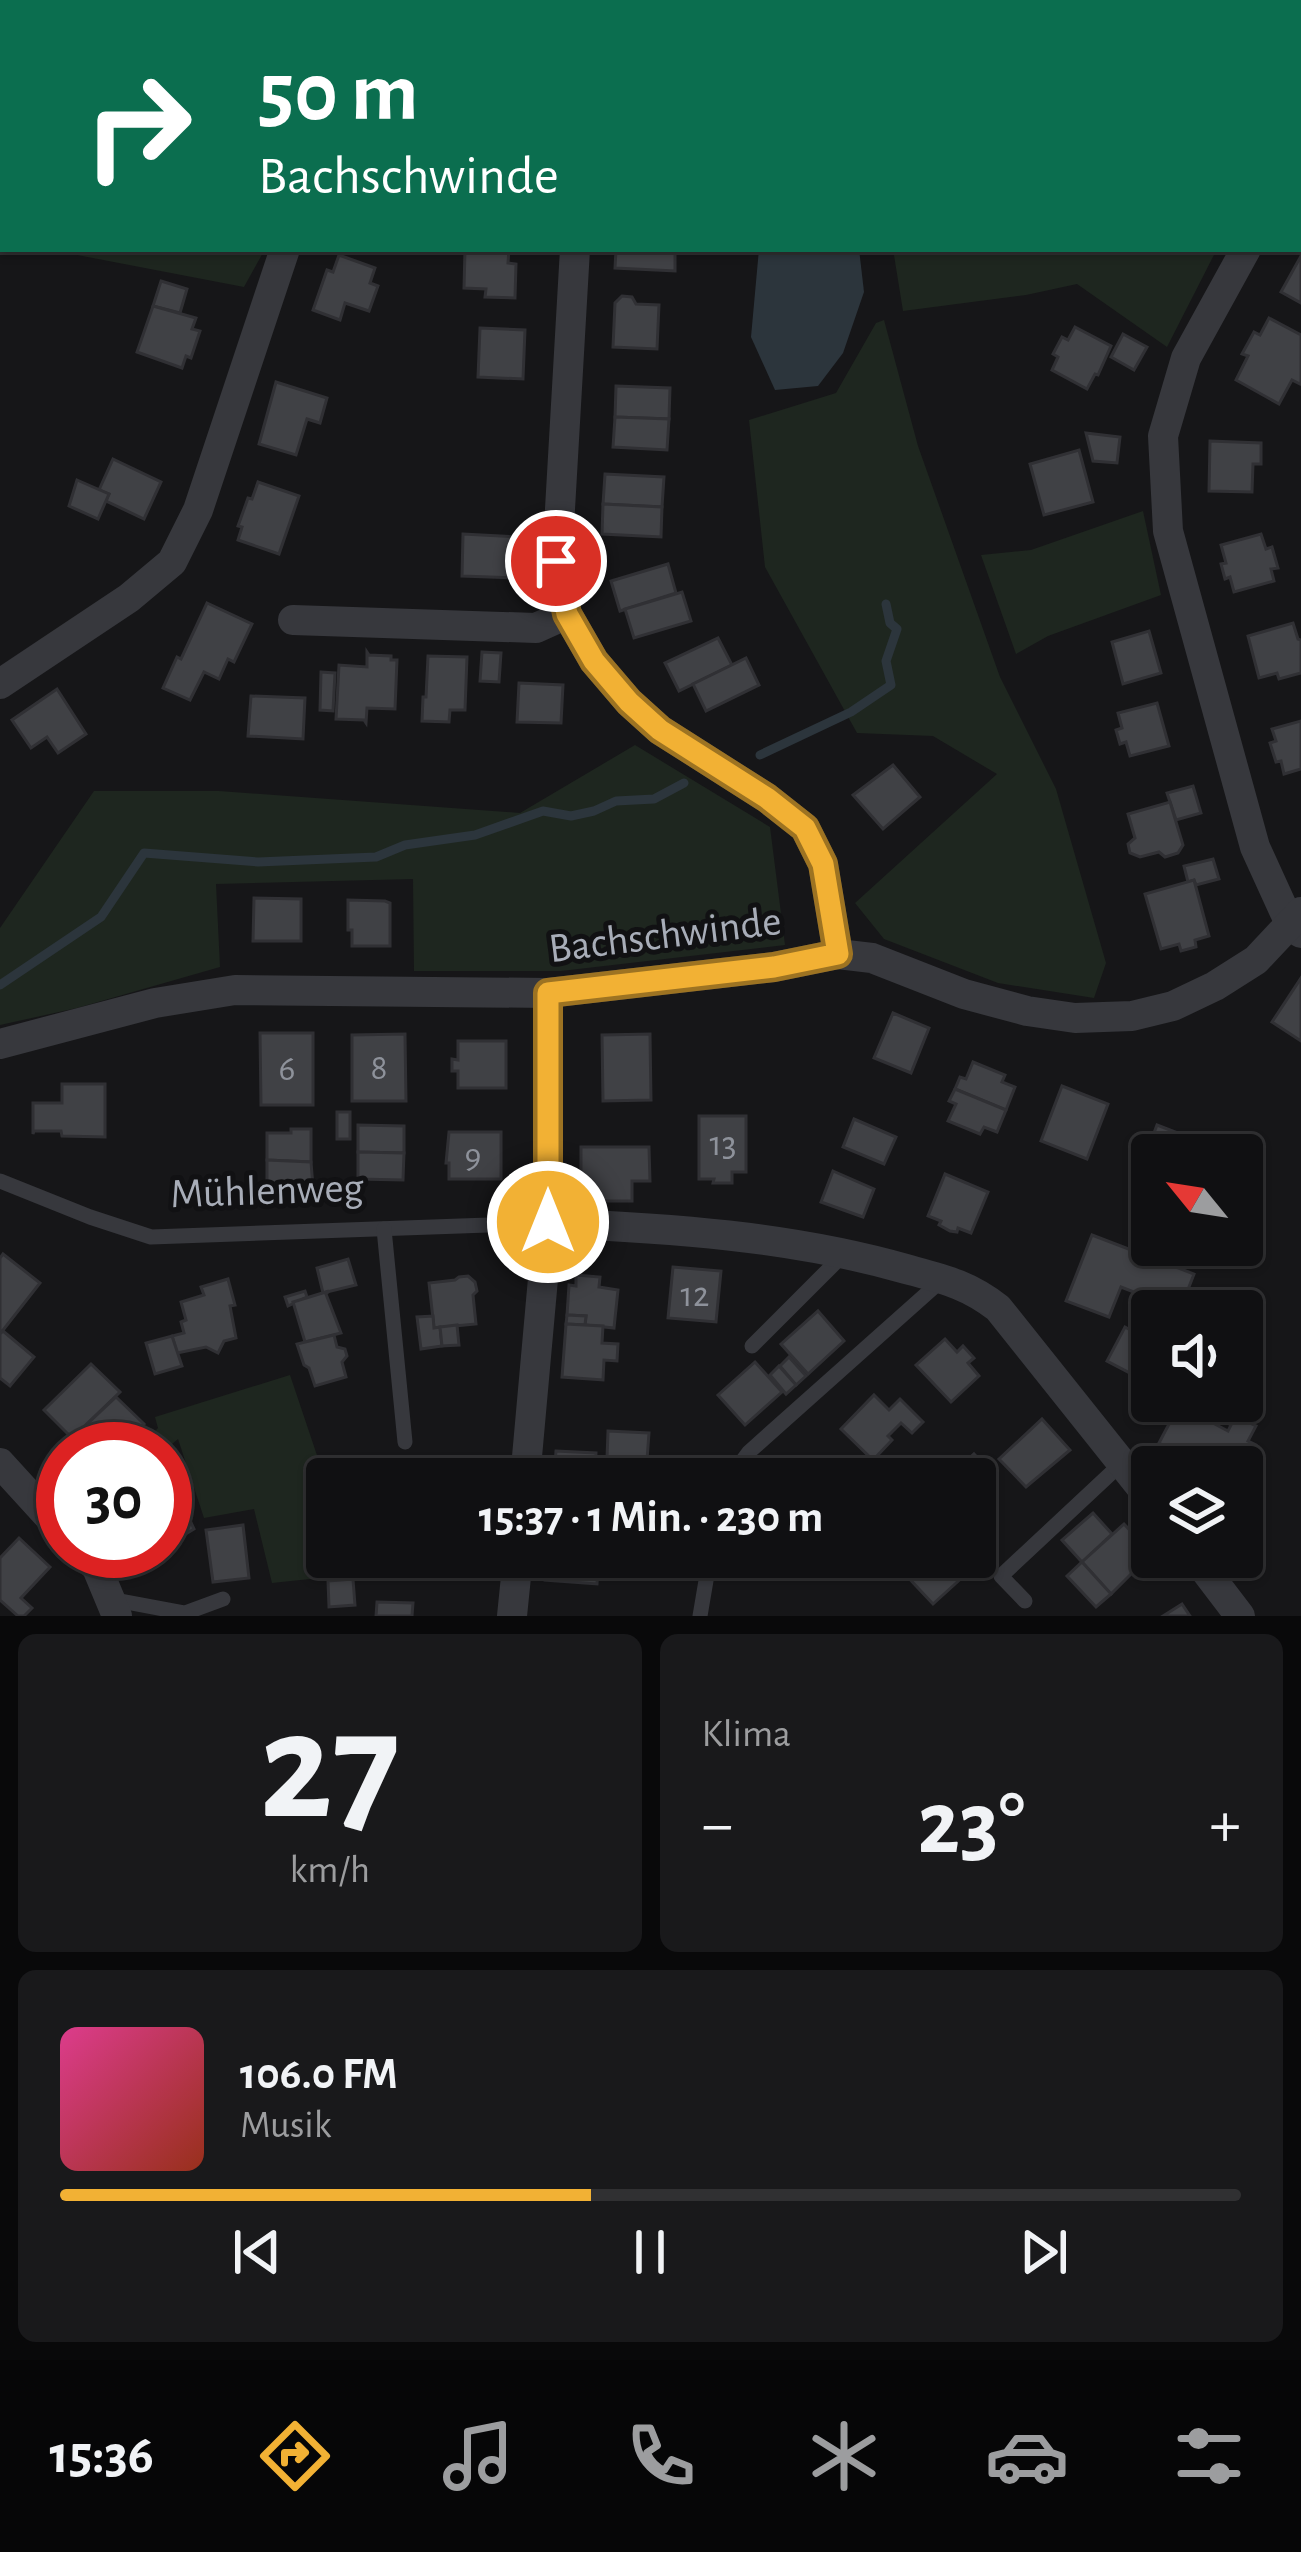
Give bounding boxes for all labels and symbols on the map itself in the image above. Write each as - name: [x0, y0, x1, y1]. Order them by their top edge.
- pin: [505, 510, 607, 612]
- street label: Bachschwinde: [546, 900, 784, 970]
- house number: 8: [370, 1050, 388, 1086]
- house number: 6: [279, 1051, 295, 1087]
- house number: 13: [709, 1126, 737, 1162]
- north arrow: [1131, 1134, 1263, 1266]
- house number: 9: [465, 1138, 481, 1174]
- position arrow: [485, 1159, 611, 1285]
- street label: Mühlenweg: [170, 1167, 365, 1215]
- house number: 12: [681, 1277, 709, 1313]
- speed limit sign: 30: [36, 1422, 192, 1578]

